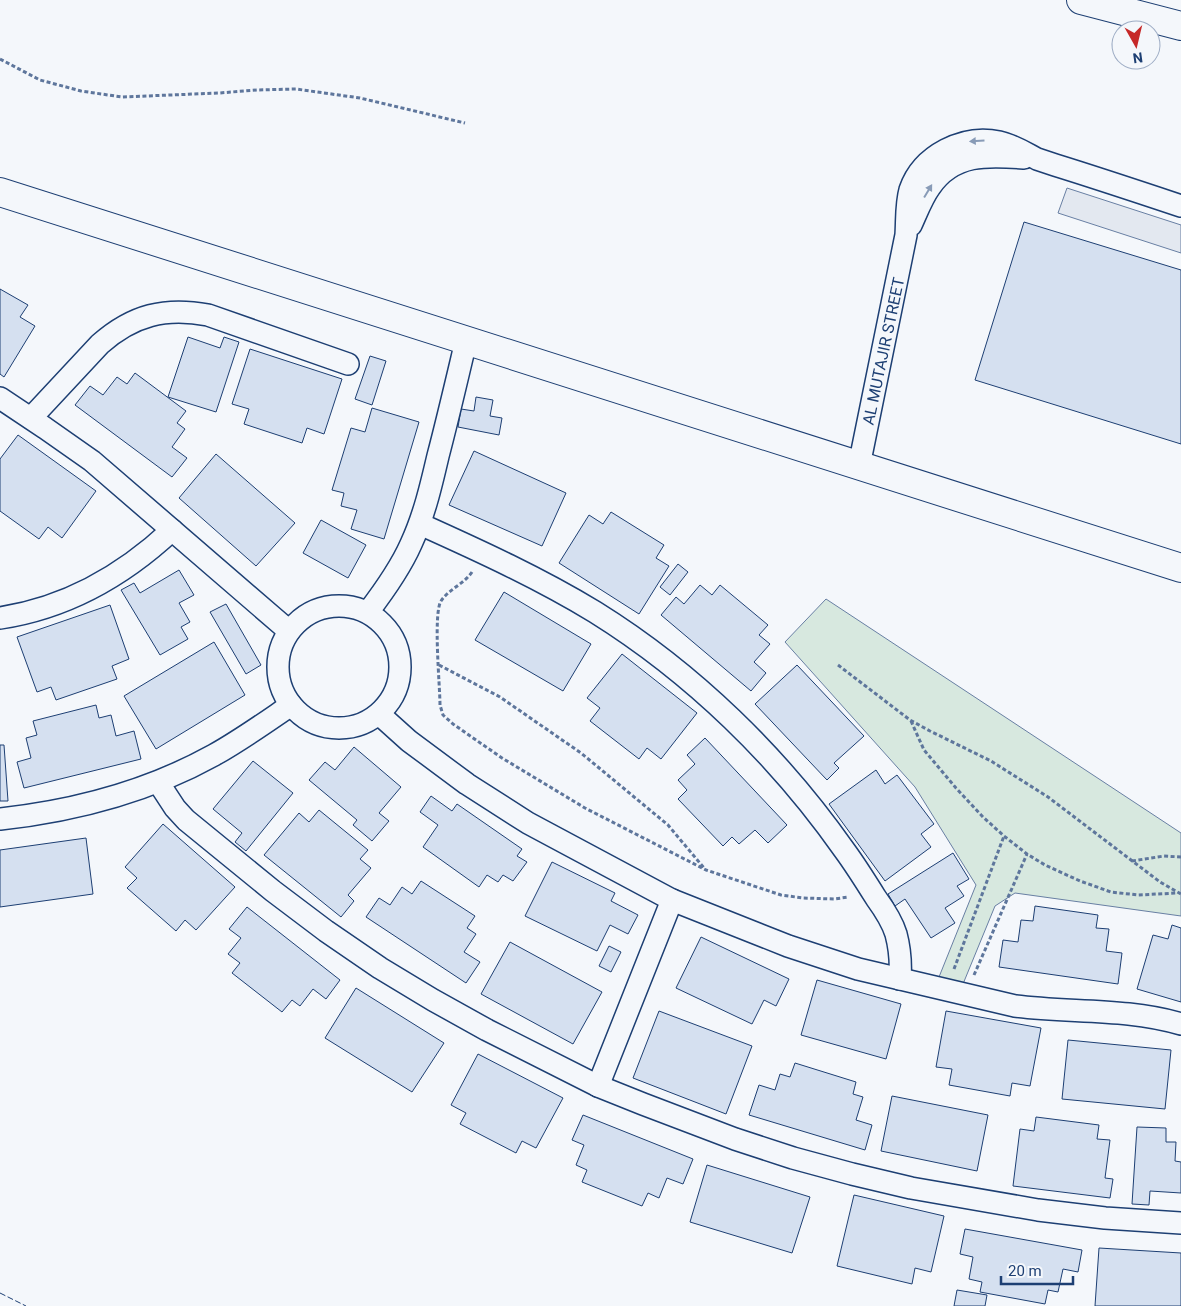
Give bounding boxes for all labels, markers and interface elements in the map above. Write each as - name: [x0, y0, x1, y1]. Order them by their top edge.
- north arrow: [1111, 20, 1161, 70]
- text: N: [1132, 49, 1144, 66]
- one-way arrow: [969, 137, 985, 145]
- one-way arrow: [923, 185, 932, 198]
- street label: AL MUTAJIR STREET: [859, 275, 909, 427]
- scale bar: [1001, 1254, 1074, 1286]
- text: 20 m: [1008, 1262, 1042, 1280]

